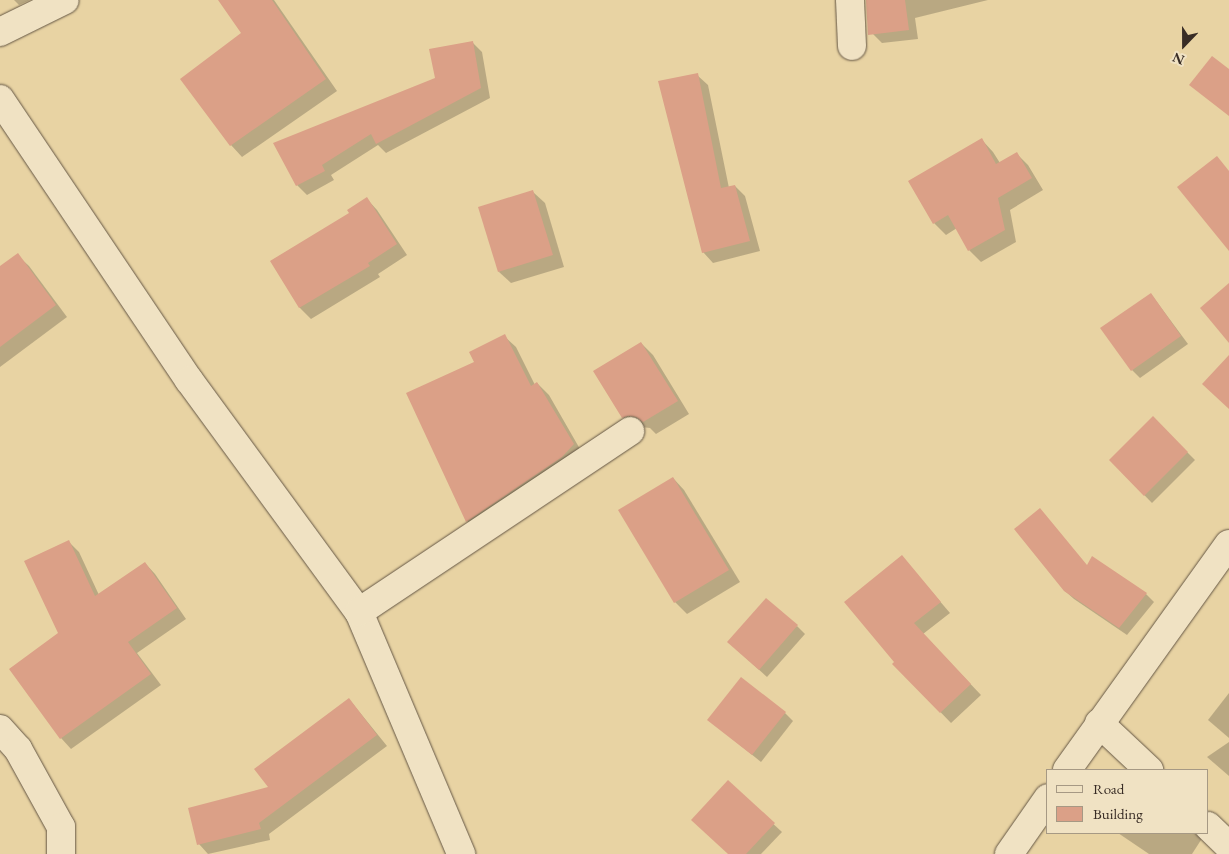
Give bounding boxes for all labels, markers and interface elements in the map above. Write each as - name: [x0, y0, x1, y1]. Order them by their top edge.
- north arrow: [1159, 20, 1209, 70]
- text: N: [1170, 48, 1187, 69]
- legend: [1046, 769, 1209, 834]
- text: Road: [1093, 779, 1124, 798]
- text: Building: [1093, 804, 1143, 823]

